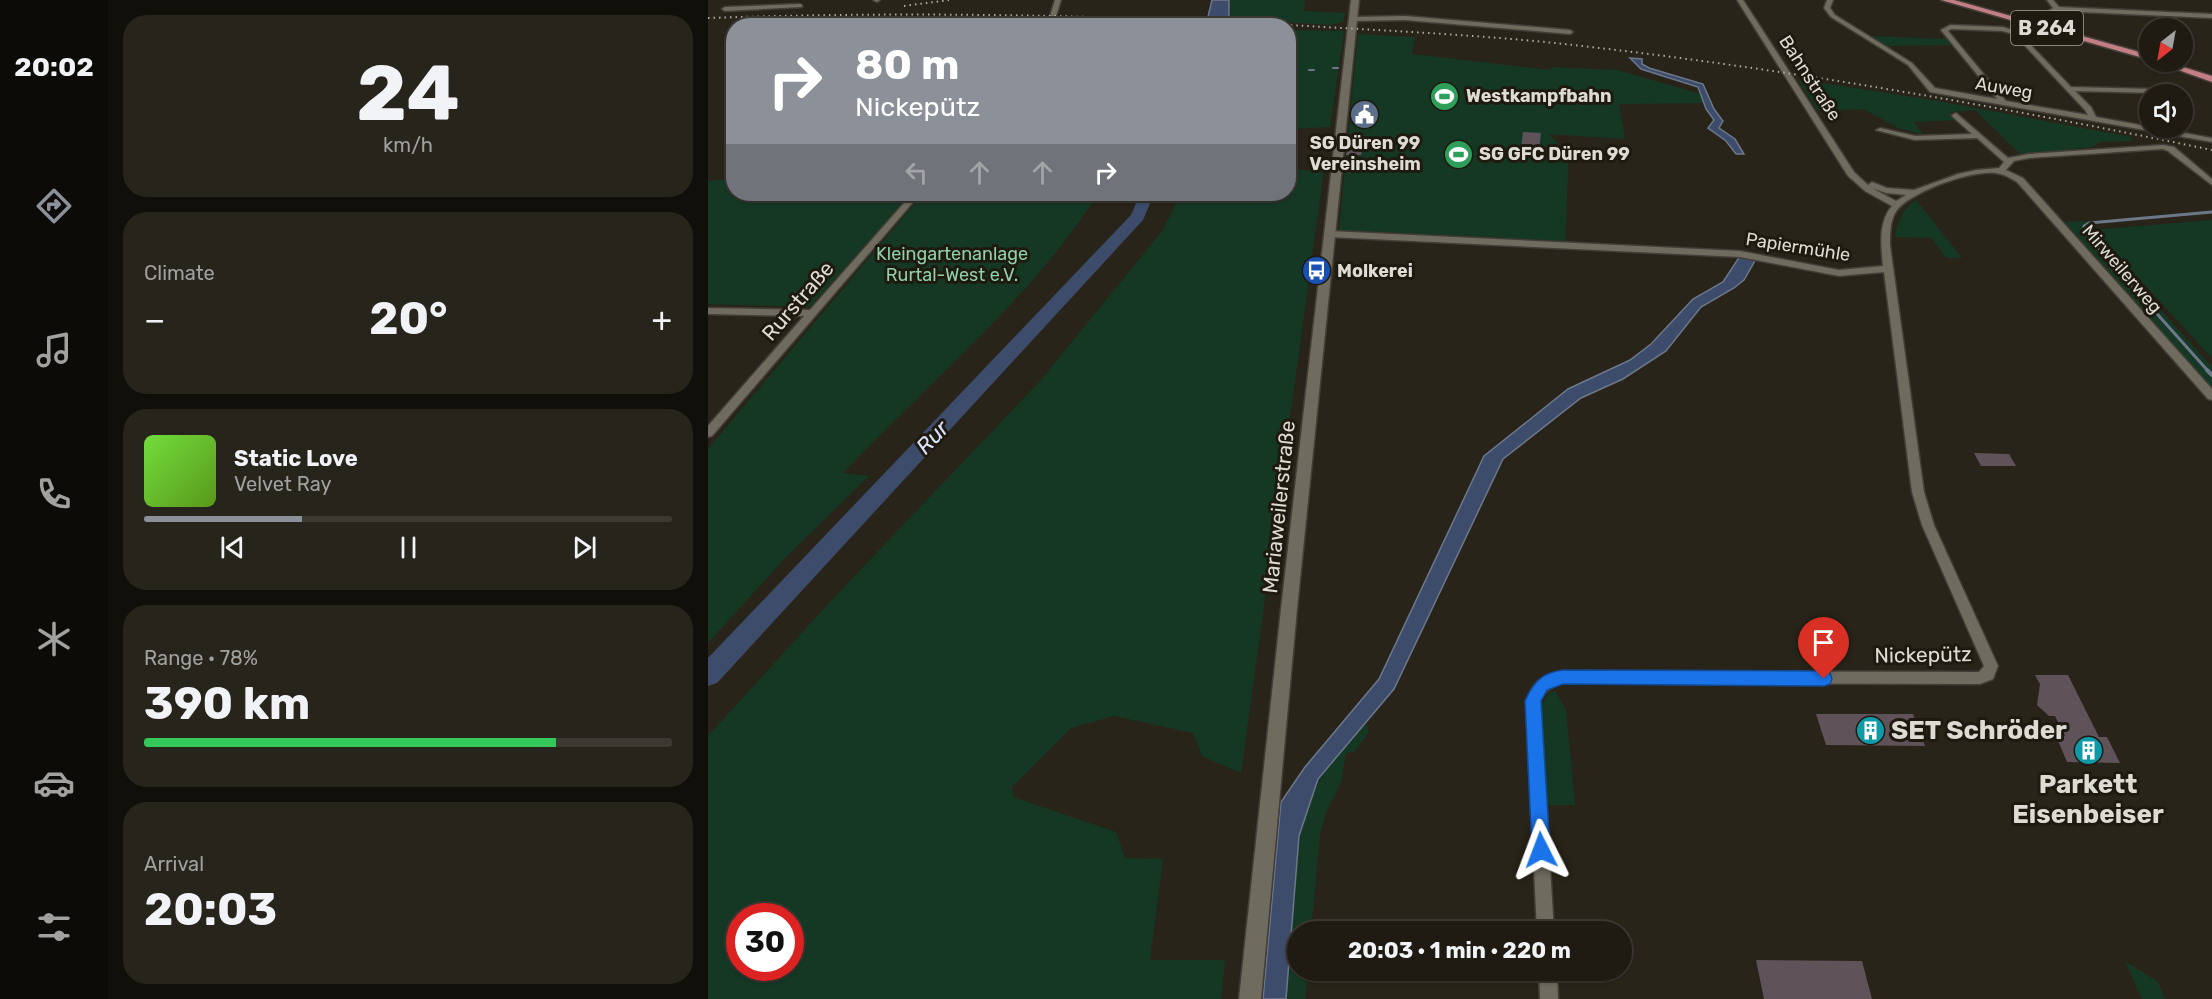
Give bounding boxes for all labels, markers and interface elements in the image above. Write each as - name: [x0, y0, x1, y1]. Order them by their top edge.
- road number: B 264: [2011, 11, 2083, 45]
- north arrow: [2139, 18, 2193, 72]
- map controls: [2139, 18, 2193, 138]
- street label: Bahnstraße: [1774, 31, 1846, 125]
- text: 80 m: [855, 40, 959, 90]
- icon: right: [756, 42, 834, 120]
- text: 24: [356, 47, 460, 140]
- text: 20:02: [14, 51, 94, 83]
- street label: Auweg: [1974, 72, 2034, 104]
- sports icon: Westkampfbahn: [1429, 80, 1461, 112]
- button: sound: [2139, 84, 2193, 138]
- place label: Westkampfbahn: [1466, 85, 1612, 107]
- text: Nickepütz: [855, 91, 980, 123]
- public building icon: SG Düren 99 Vereinsheim: [1349, 98, 1381, 130]
- place label: SG Düren 99 Vereinsheim: [1309, 132, 1421, 175]
- text: km/h: [383, 133, 433, 157]
- sports icon: SG GFC Düren 99: [1442, 138, 1474, 170]
- place label: SG GFC Düren 99: [1479, 143, 1630, 165]
- icon: left: [900, 156, 933, 189]
- icon: ahead: [963, 156, 996, 189]
- icon: ahead: [1026, 156, 1059, 189]
- icon: right: [1089, 156, 1122, 189]
- icon: directions: [33, 185, 75, 227]
- street label: Mirweilerweg: [2077, 220, 2167, 318]
- street label: Papiermühle: [1744, 228, 1852, 266]
- park label: Kleingartenanlage Rurtal-West e.V.: [876, 243, 1028, 286]
- bus stop icon: Molkerei: [1300, 255, 1332, 287]
- street label: Rurstraße: [756, 256, 839, 345]
- place label: Molkerei: [1337, 260, 1413, 282]
- text: Climate: [144, 261, 215, 285]
- text: 20°: [369, 292, 448, 345]
- text: −: [144, 300, 165, 339]
- text: +: [651, 300, 672, 339]
- icon: music: [33, 329, 75, 371]
- water label: Rur: [910, 414, 956, 460]
- street label: Mariaweilerstraße: [1257, 419, 1300, 595]
- text: Static Love: [234, 445, 358, 472]
- text: Velvet Ray: [234, 472, 332, 496]
- icon: phone: [33, 473, 75, 515]
- icon: previous: [216, 531, 249, 564]
- icon: pause: [392, 531, 425, 564]
- icon: next: [568, 531, 601, 564]
- pin: [1798, 617, 1849, 679]
- icon: climate: [33, 618, 75, 660]
- icon: arrive: [1807, 626, 1840, 659]
- street label: Nickepütz: [1874, 641, 1972, 668]
- text: Range · 78%: [144, 646, 258, 670]
- text: 390 km: [144, 677, 310, 730]
- building icon: SET Schröder: [1854, 714, 1886, 746]
- place label: SET Schröder: [1891, 715, 2067, 746]
- building icon: Parkett Eisenbeiser: [2072, 734, 2104, 766]
- icon: car: [33, 762, 75, 804]
- place label: Parkett Eisenbeiser: [2012, 769, 2164, 830]
- position arrow: [1509, 818, 1573, 882]
- text: Arrival: [144, 852, 204, 876]
- text: 20:03: [144, 883, 277, 936]
- speed limit sign: 30: [726, 903, 804, 981]
- icon: filters: [33, 906, 75, 948]
- text: 20:03 · 1 min · 220 m: [1348, 937, 1571, 964]

